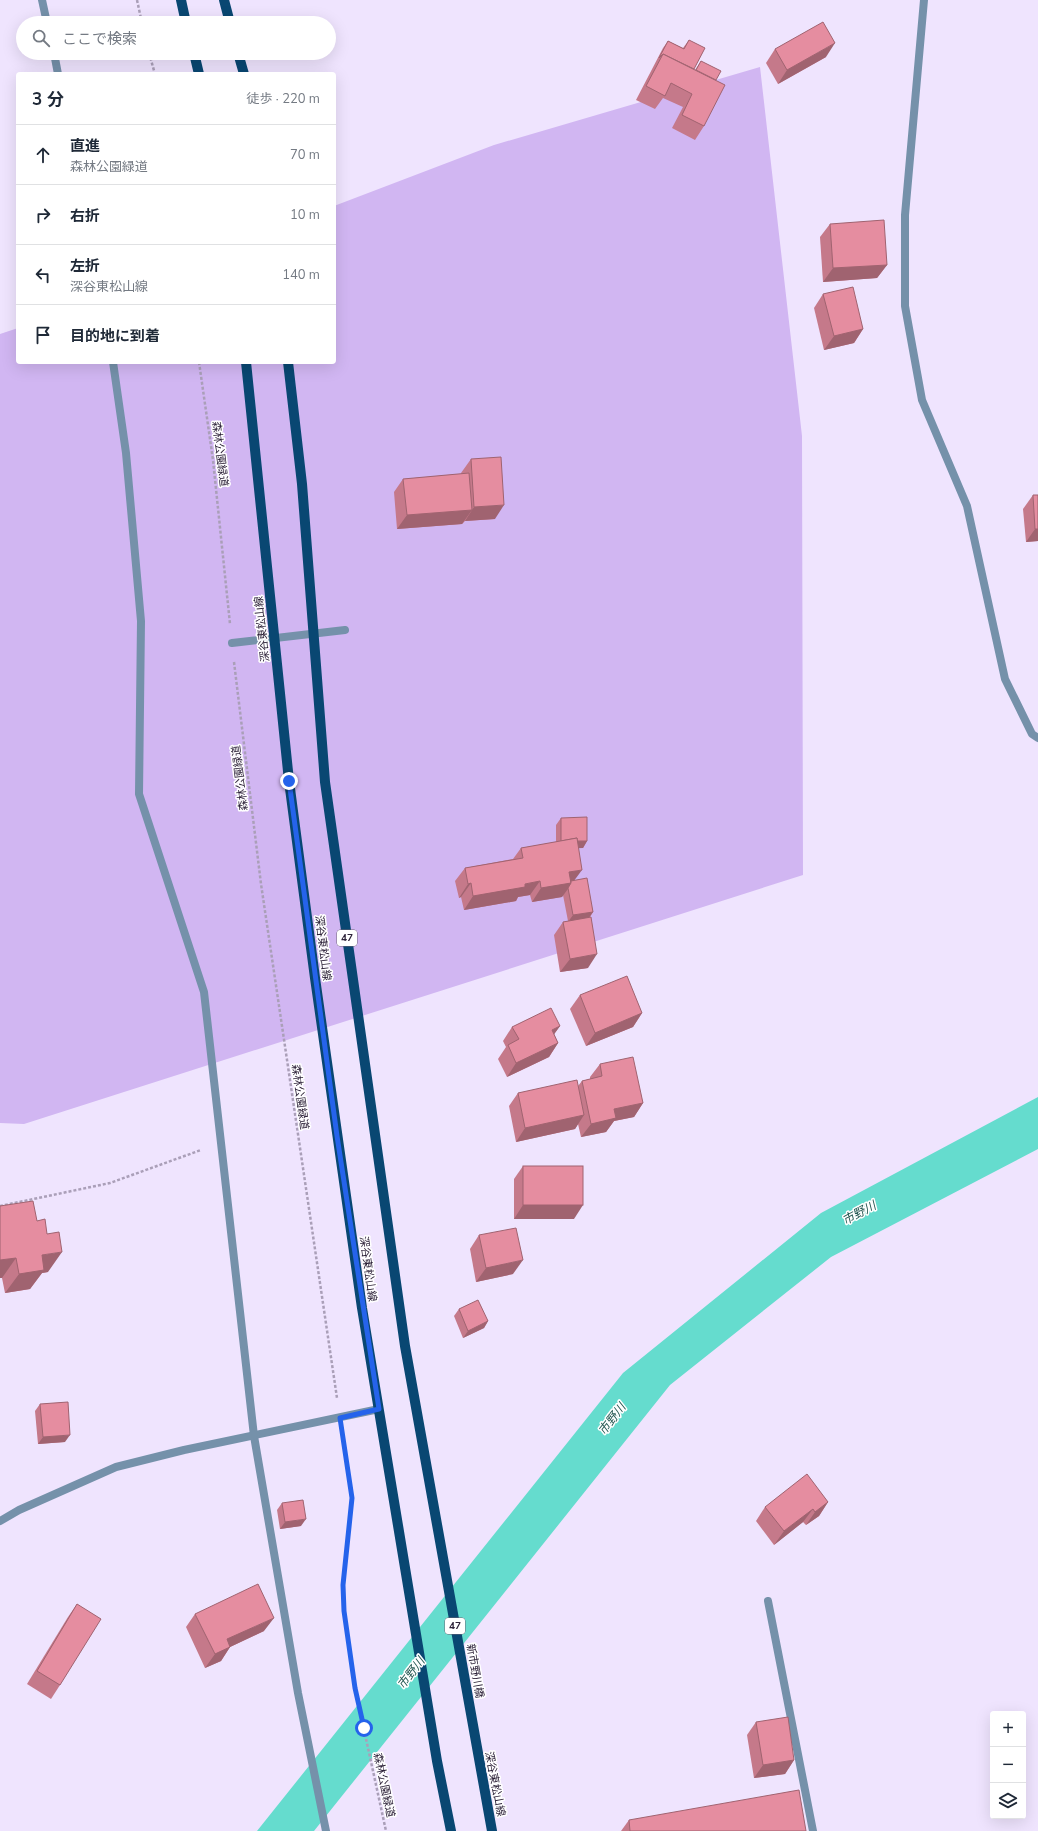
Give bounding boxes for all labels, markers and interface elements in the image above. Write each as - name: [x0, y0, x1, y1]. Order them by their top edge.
- search box: [16, 16, 336, 60]
- icon: search: [30, 27, 52, 49]
- text: ここで検索: [62, 29, 137, 49]
- text: 3 分: [32, 88, 64, 111]
- text: 徒歩 · 220 m: [246, 90, 320, 108]
- text: 直進: [70, 136, 100, 156]
- icon: ahead: [32, 144, 54, 166]
- text: 70 m: [290, 146, 320, 164]
- text: 森林公園緑道: [70, 158, 148, 176]
- icon: right: [32, 204, 54, 226]
- text: 右折: [70, 206, 100, 226]
- text: 10 m: [290, 206, 320, 224]
- text: 左折: [70, 256, 100, 276]
- icon: left: [32, 264, 54, 286]
- text: 140 m: [282, 266, 320, 284]
- text: 深谷東松山線: [70, 278, 148, 296]
- icon: arrive: [32, 324, 54, 346]
- text: 目的地に到着: [70, 326, 160, 346]
- street label: 森林公園緑道: [209, 420, 231, 488]
- street label: 深谷東松山線: [251, 595, 273, 663]
- street label: 森林公園緑道: [229, 744, 251, 812]
- route end: [280, 772, 298, 790]
- street label: 深谷東松山線: [312, 914, 334, 982]
- road number: 47: [337, 930, 357, 946]
- street label: 森林公園緑道: [288, 1063, 312, 1131]
- water label: 市野川: [839, 1197, 880, 1229]
- street label: 深谷東松山線: [356, 1235, 380, 1303]
- water label: 市野川: [595, 1398, 631, 1438]
- road number: 47: [445, 1618, 465, 1634]
- street label: 新市野川橋: [463, 1643, 487, 1699]
- water label: 市野川: [394, 1652, 430, 1692]
- map controls: [990, 1711, 1026, 1819]
- button: +: [990, 1711, 1026, 1747]
- route start: [355, 1719, 373, 1737]
- button: −: [990, 1747, 1026, 1783]
- street label: 深谷東松山線: [481, 1750, 509, 1818]
- street label: 森林公園緑道: [370, 1751, 398, 1819]
- button: layers: [990, 1783, 1026, 1819]

